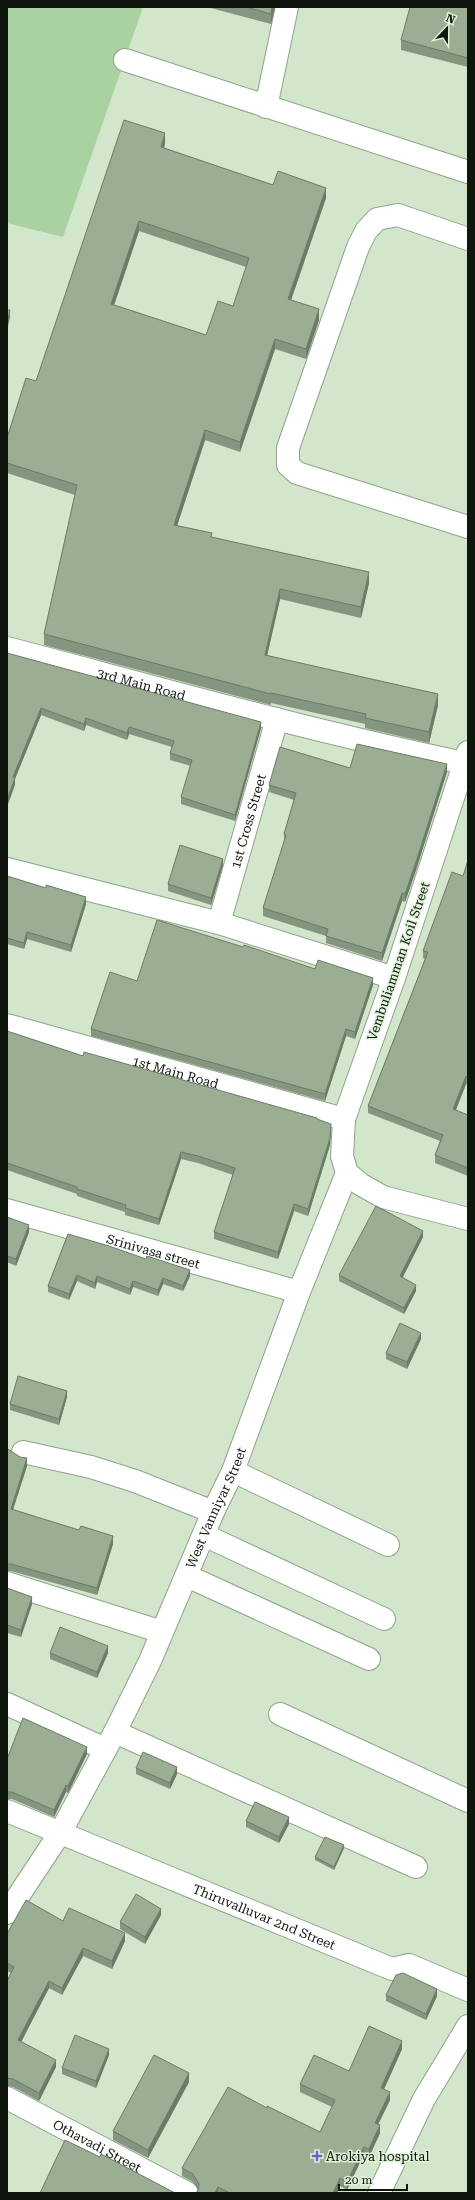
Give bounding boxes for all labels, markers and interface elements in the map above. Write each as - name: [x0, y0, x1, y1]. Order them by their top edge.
- north arrow: [427, 8, 467, 48]
- text: N: [444, 12, 457, 27]
- street label: 3rd Main Road: [95, 665, 188, 703]
- street label: 1st Cross Street: [228, 772, 269, 870]
- street label: Vembuliamman Koil Street: [364, 880, 433, 1043]
- street label: 1st Main Road: [131, 1053, 221, 1092]
- street label: Srinivasa street: [105, 1231, 202, 1272]
- street label: West Vanniyar Street: [183, 1445, 249, 1571]
- street label: Thiruvalluvar 2nd Street: [190, 1881, 338, 1953]
- street label: Othavadi Street: [50, 2117, 144, 2176]
- place label: Arokiya hospital: [326, 2149, 429, 2164]
- marker: Arokiya hospital: [311, 2150, 323, 2162]
- scale bar: [339, 2166, 407, 2192]
- text: 20 m: [345, 2173, 372, 2187]

